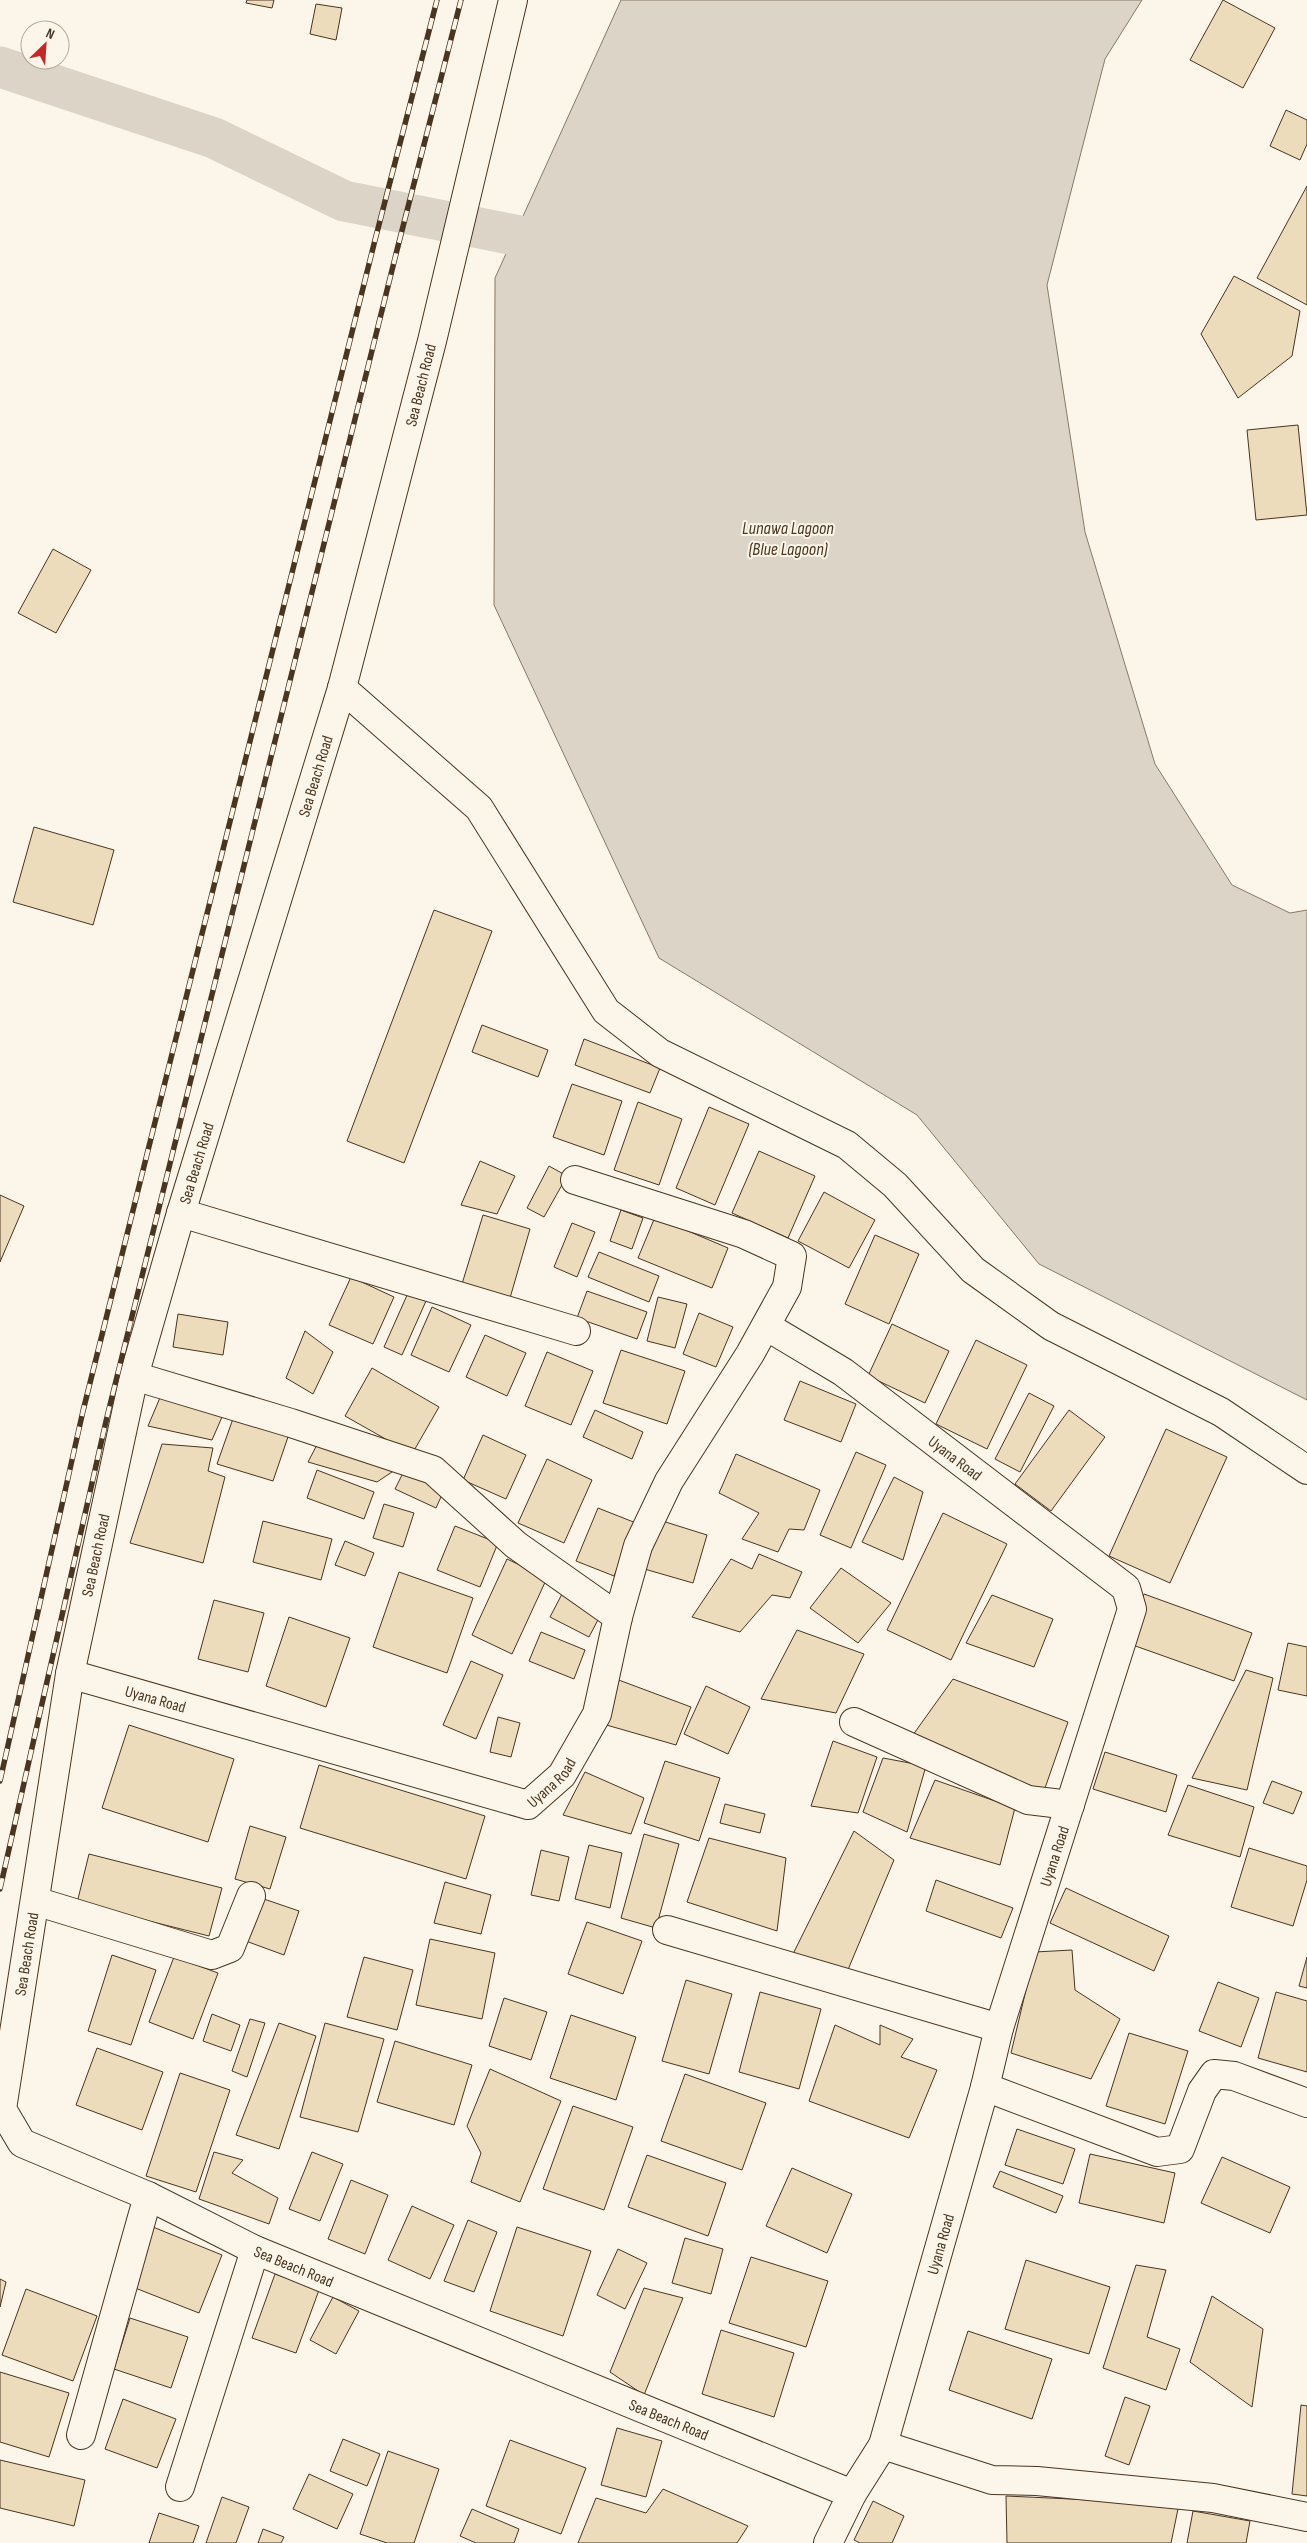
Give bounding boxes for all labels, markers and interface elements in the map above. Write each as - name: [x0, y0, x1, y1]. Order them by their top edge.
- north arrow: [20, 20, 70, 70]
- text: N: [43, 24, 57, 43]
- street label: Sea Beach Road: [402, 342, 441, 428]
- water label: Lunawa Lagoon (Blue Lagoon): [742, 518, 834, 560]
- street label: Sea Beach Road: [295, 733, 338, 819]
- street label: Sea Beach Road: [176, 1120, 219, 1206]
- street label: Uyana Road: [924, 1432, 985, 1485]
- street label: Sea Beach Road: [78, 1512, 115, 1598]
- street label: Uyana Road: [123, 1682, 188, 1718]
- street label: Uyana Road: [524, 1755, 581, 1812]
- street label: Uyana Road: [1037, 1824, 1074, 1889]
- street label: Sea Beach Road: [12, 1911, 43, 1997]
- street label: Uyana Road: [924, 2212, 959, 2277]
- street label: Sea Beach Road: [251, 2243, 336, 2292]
- street label: Sea Beach Road: [626, 2396, 711, 2445]

